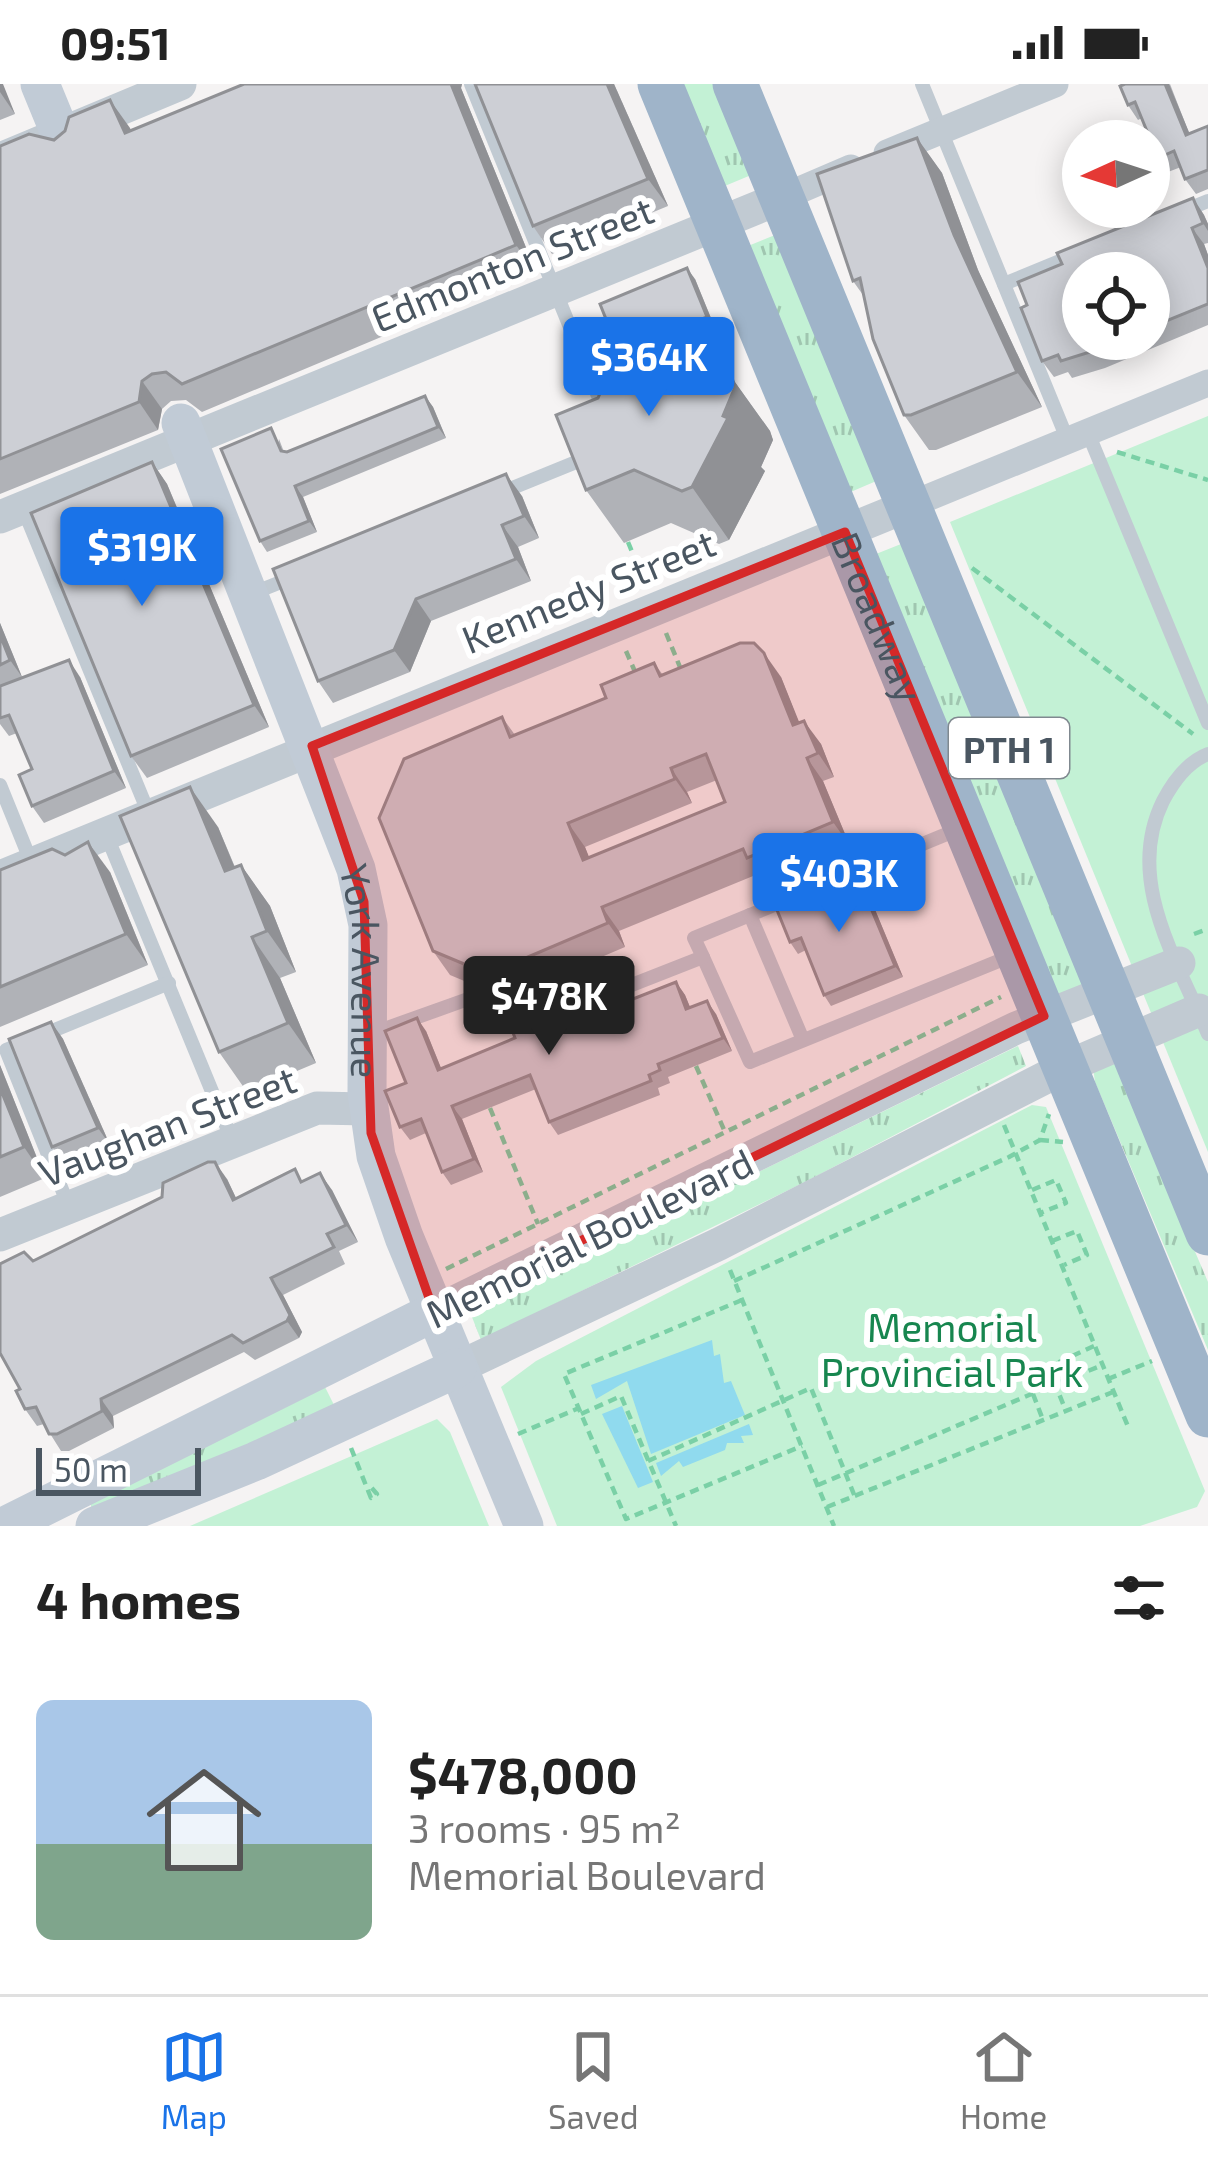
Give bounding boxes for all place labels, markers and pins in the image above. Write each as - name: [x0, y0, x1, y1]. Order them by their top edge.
- pin: $364K: [565, 317, 733, 419]
- pin: $319K: [58, 507, 226, 609]
- pin: $403K: [755, 833, 923, 935]
- pin: $478K: [465, 956, 633, 1058]

